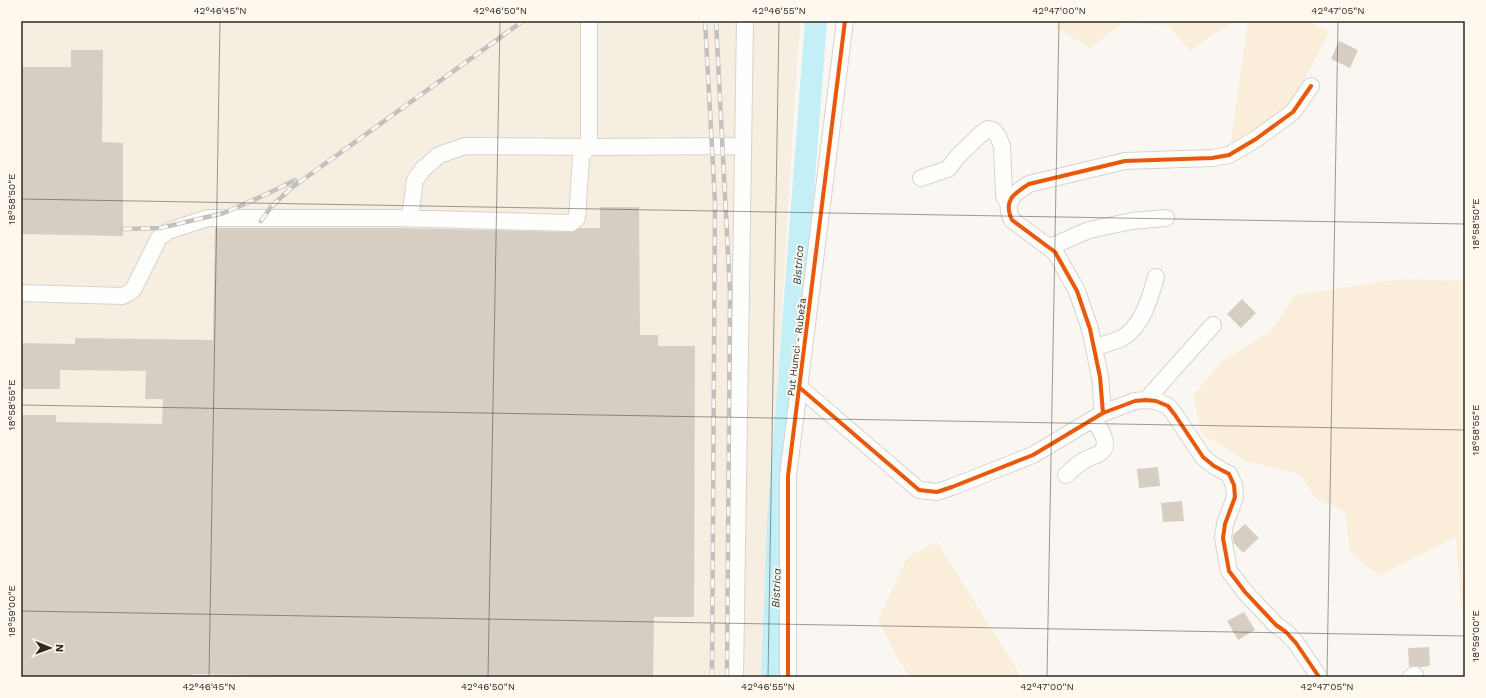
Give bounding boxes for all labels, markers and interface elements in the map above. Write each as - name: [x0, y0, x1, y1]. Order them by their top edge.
- text: 42°46'45"N: [193, 5, 247, 16]
- text: 42°46'50"N: [473, 5, 527, 16]
- text: 42°46'55"N: [752, 5, 806, 16]
- text: 42°47'00"N: [1032, 5, 1086, 16]
- text: 42°47'05"N: [1311, 5, 1365, 16]
- text: 18°58'50"E: [6, 173, 17, 225]
- text: 18°58'50"E: [1470, 198, 1481, 250]
- water label: Bistrica: [791, 245, 806, 285]
- street label: Put Humci - Rubeža: [785, 297, 808, 397]
- text: 18°58'55"E: [6, 379, 17, 431]
- text: 18°58'55"E: [1470, 404, 1481, 456]
- water label: Bistrica: [769, 568, 784, 608]
- text: 18°59'00"E: [6, 585, 17, 637]
- text: 18°59'00"E: [1470, 610, 1481, 662]
- north arrow: [30, 628, 70, 668]
- text: N: [53, 644, 66, 652]
- text: 42°46'45"N: [182, 681, 236, 692]
- text: 42°46'50"N: [461, 681, 515, 692]
- text: 42°46'55"N: [741, 681, 795, 692]
- text: 42°47'00"N: [1020, 681, 1074, 692]
- text: 42°47'05"N: [1300, 681, 1354, 692]

